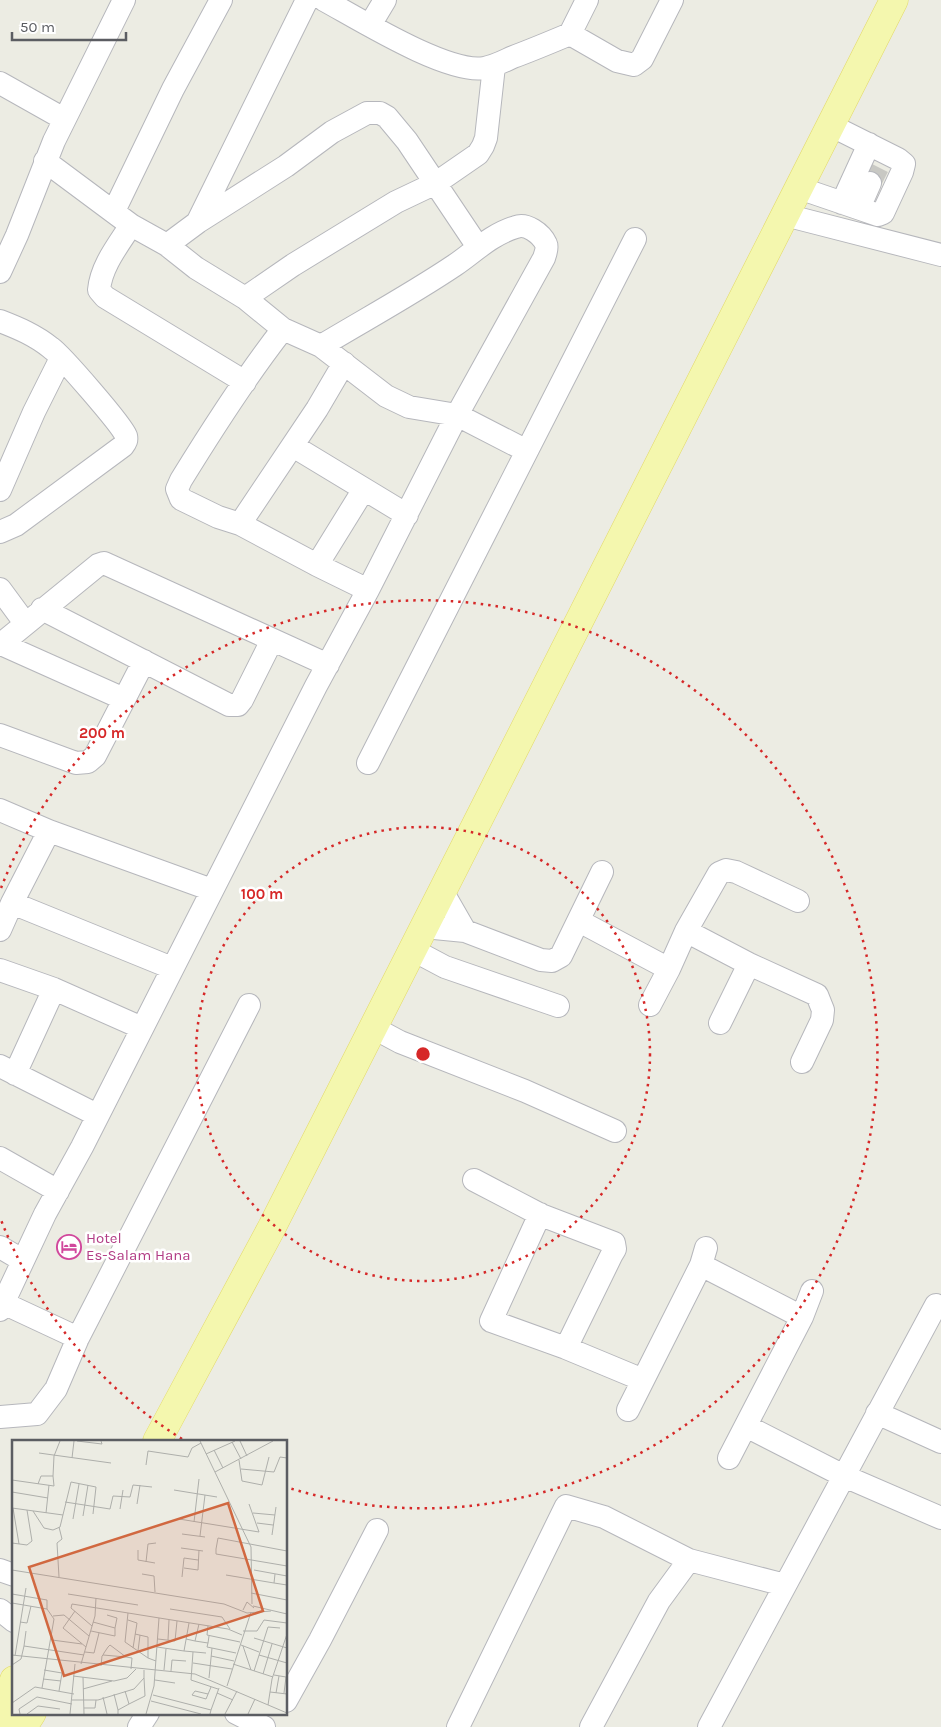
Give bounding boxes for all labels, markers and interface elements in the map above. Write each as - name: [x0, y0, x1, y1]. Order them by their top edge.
- scale bar: [12, 10, 126, 42]
- text: 50 m: [20, 18, 55, 36]
- text: 200 m: [79, 724, 125, 742]
- text: 100 m: [241, 885, 283, 903]
- centre of rings: [414, 1045, 432, 1063]
- place label: Hotel Es-Salam Hana: [86, 1229, 191, 1264]
- hotel icon: Hotel Es-Salam Hana: [56, 1234, 82, 1260]
- inset map: [12, 1440, 288, 1714]

